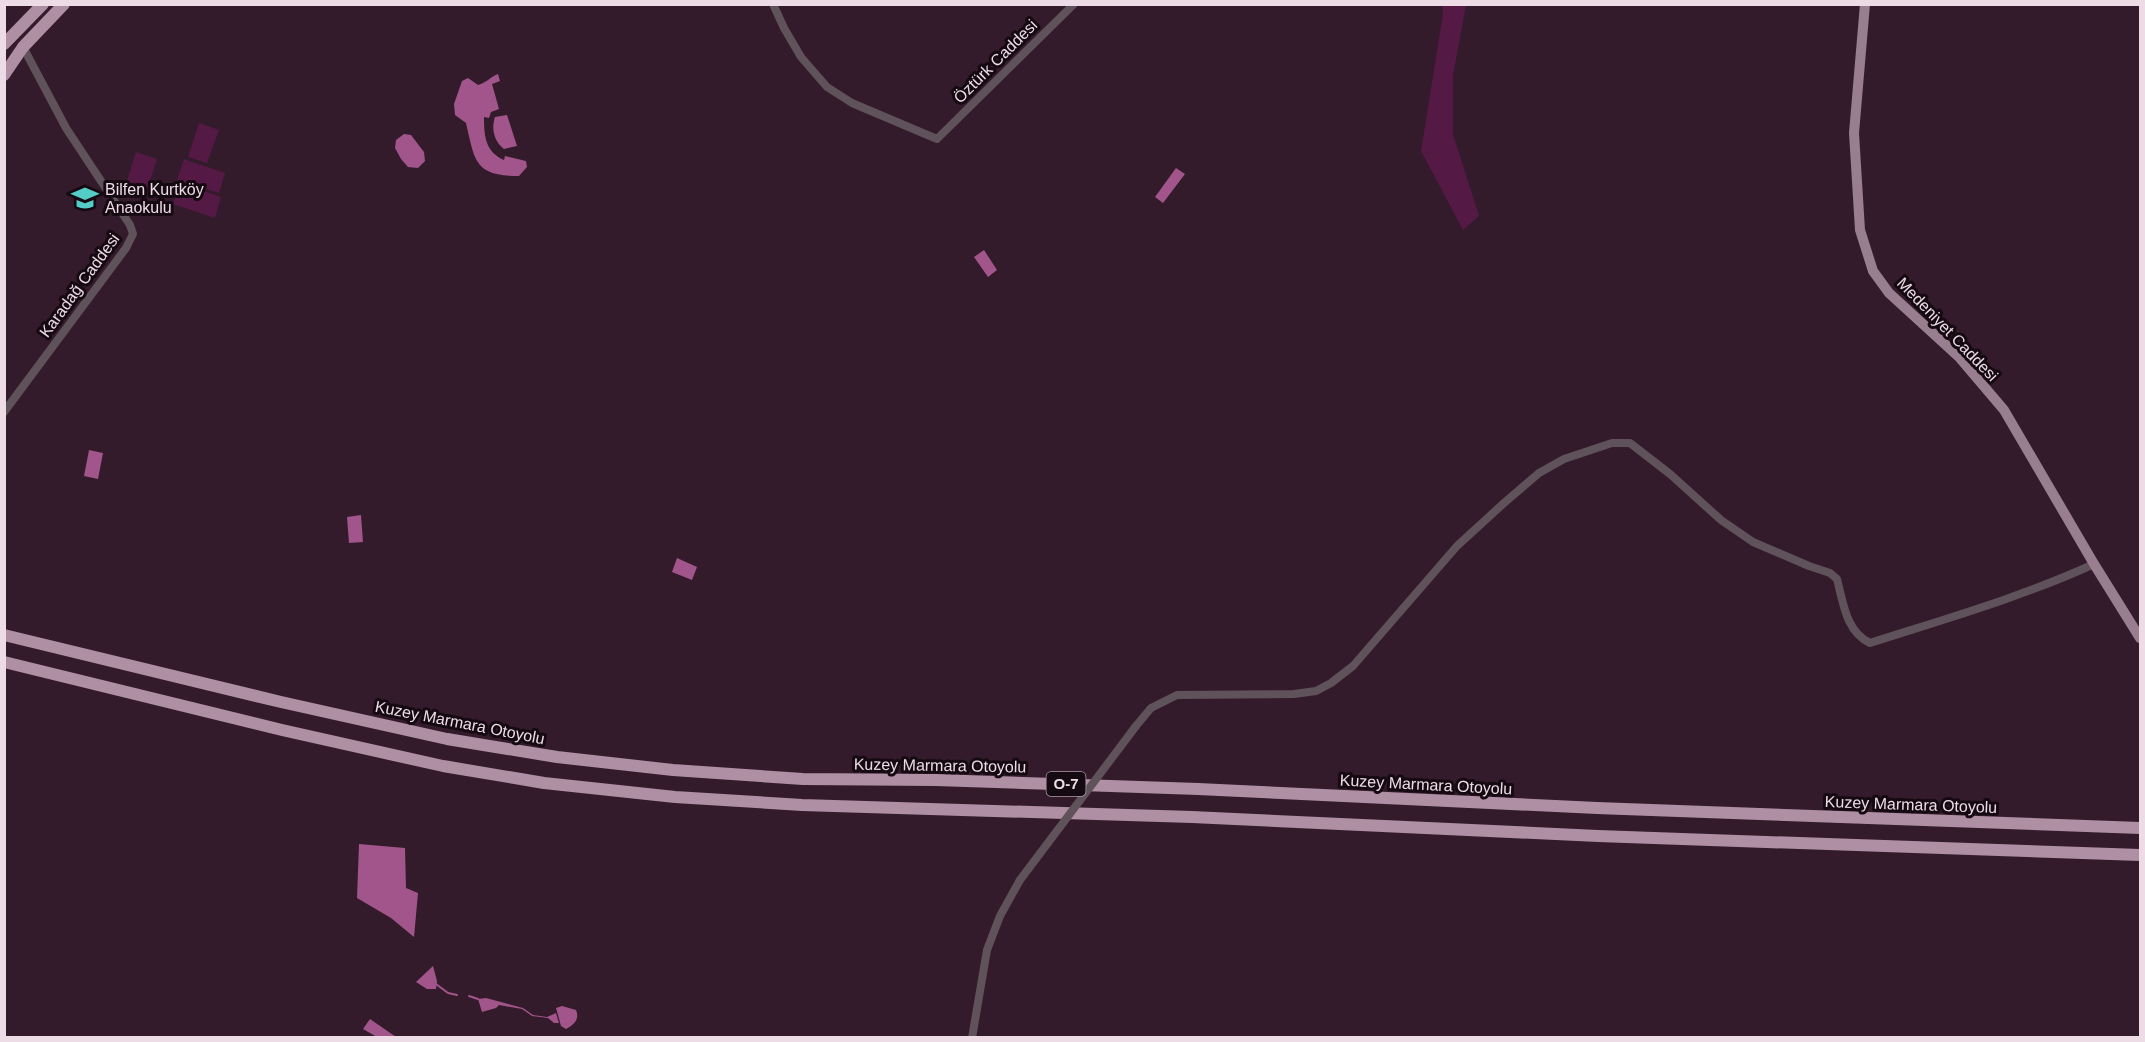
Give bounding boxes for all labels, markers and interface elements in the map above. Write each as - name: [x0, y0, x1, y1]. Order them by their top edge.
- street label: Öztürk Caddesi: [950, 16, 1040, 106]
- place label: Bilfen Kurtköy Anaokulu: [105, 181, 204, 216]
- school or university icon: Bilfen Kurtköy Anaokulu: [70, 183, 100, 213]
- street label: Karadağ Caddesi: [36, 230, 123, 340]
- street label: Medeniyet Caddesi: [1894, 274, 2001, 385]
- street label: Kuzey Marmara Otoyolu: [374, 698, 546, 747]
- street label: Kuzey Marmara Otoyolu: [854, 755, 1026, 776]
- street label: Kuzey Marmara Otoyolu: [1339, 771, 1513, 798]
- road number: O-7: [1046, 772, 1086, 796]
- street label: Kuzey Marmara Otoyolu: [1824, 793, 1997, 816]

